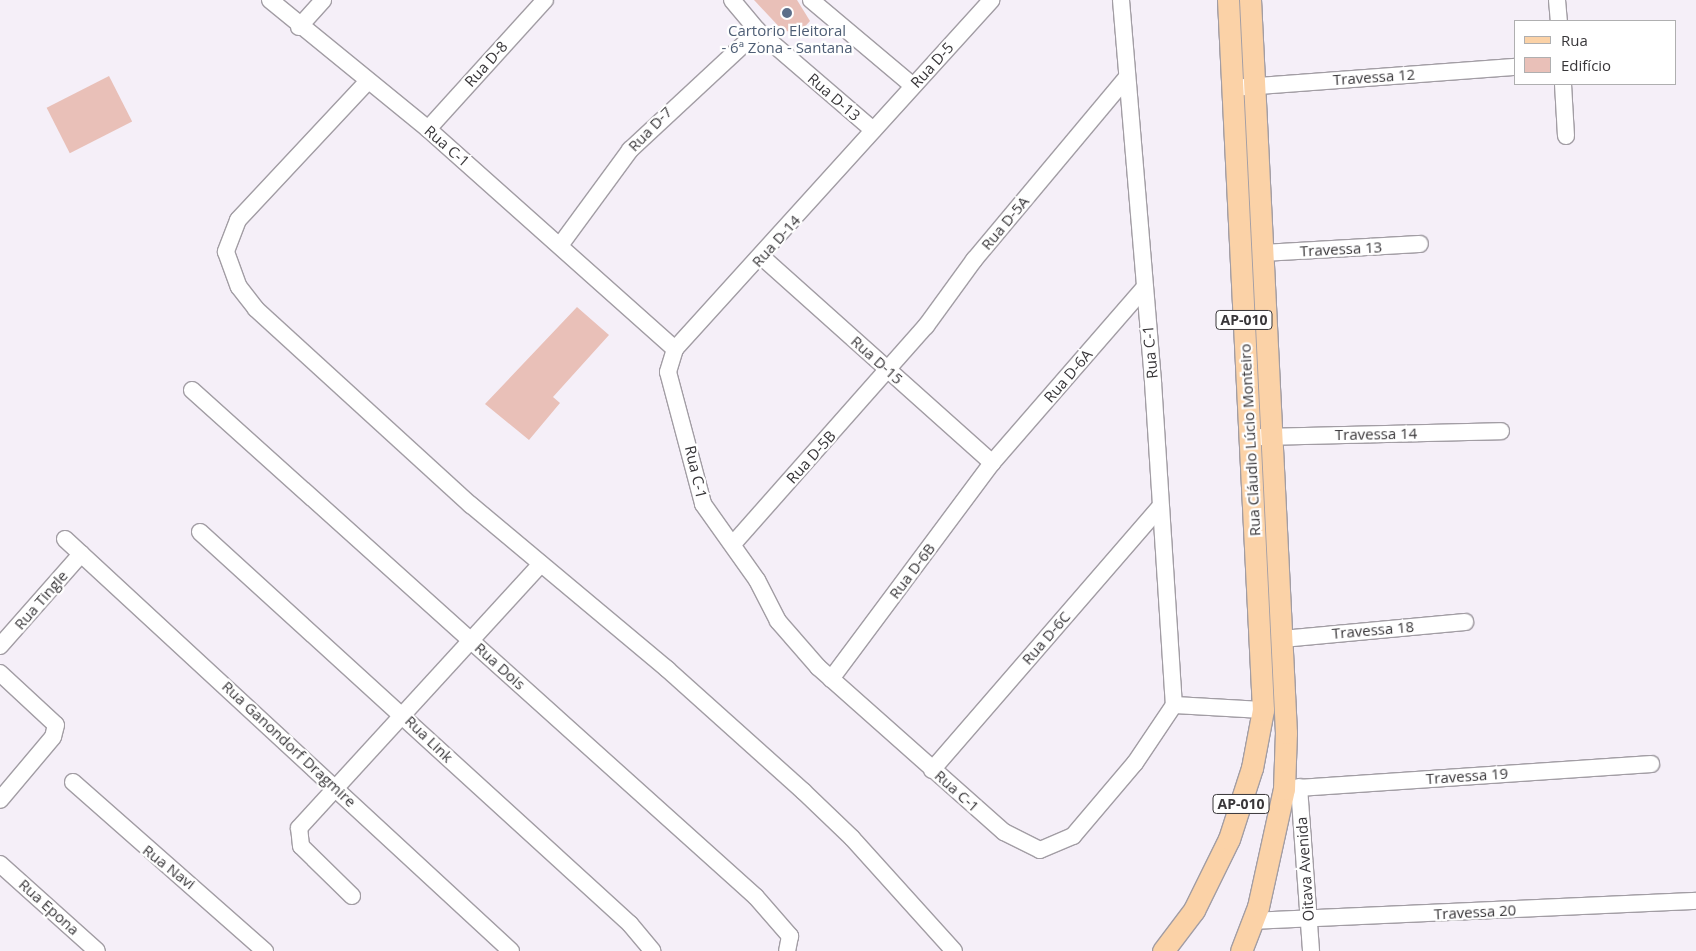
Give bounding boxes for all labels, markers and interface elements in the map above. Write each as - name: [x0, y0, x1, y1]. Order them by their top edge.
- marker: Cartorio Eleitoral - 6ª Zona - Santana: [781, 7, 793, 19]
- legend: [1514, 20, 1676, 85]
- place label: Cartorio Eleitoral - 6ª Zona - Santana: [721, 21, 853, 56]
- text: Rua: [1561, 30, 1588, 50]
- street label: Rua D-8: [461, 38, 511, 90]
- street label: Rua D-5: [907, 39, 957, 91]
- text: Edifício: [1561, 55, 1611, 75]
- street label: Travessa 12: [1332, 65, 1416, 89]
- street label: Rua D-13: [804, 69, 864, 125]
- street label: Rua D-7: [624, 103, 676, 155]
- street label: Rua C-1: [421, 122, 473, 170]
- street label: Rua D-5A: [977, 193, 1033, 253]
- street label: Rua D-14: [748, 211, 804, 271]
- street label: Travessa 13: [1299, 238, 1383, 260]
- road number: AP-010: [1215, 308, 1273, 332]
- street label: Rua C-1: [1139, 325, 1161, 379]
- street label: Rua D-15: [847, 332, 907, 388]
- street label: Rua Cláudio Lúcio Monteiro: [1236, 343, 1264, 537]
- street label: Rua D-6A: [1040, 346, 1096, 406]
- street label: Travessa 14: [1335, 424, 1417, 444]
- street label: Rua D-5B: [783, 427, 839, 487]
- street label: Rua C-1: [681, 444, 711, 500]
- street label: Rua D-6B: [885, 540, 939, 602]
- street label: Rua Tingle: [10, 567, 72, 633]
- street label: Rua D-6C: [1018, 608, 1074, 668]
- street label: Travessa 18: [1331, 617, 1415, 643]
- street label: Rua Dois: [471, 639, 529, 693]
- street label: Rua Ganondorf Dragmire: [218, 677, 360, 811]
- street label: Rua Link: [401, 712, 457, 766]
- street label: Travessa 19: [1425, 764, 1509, 788]
- street label: Rua C-1: [931, 766, 983, 816]
- road number: AP-010: [1212, 792, 1270, 816]
- street label: Oitava Avenida: [1292, 816, 1318, 922]
- street label: Rua Navi: [139, 841, 199, 893]
- street label: Rua Epona: [15, 875, 83, 939]
- street label: Travessa 20: [1433, 901, 1517, 923]

